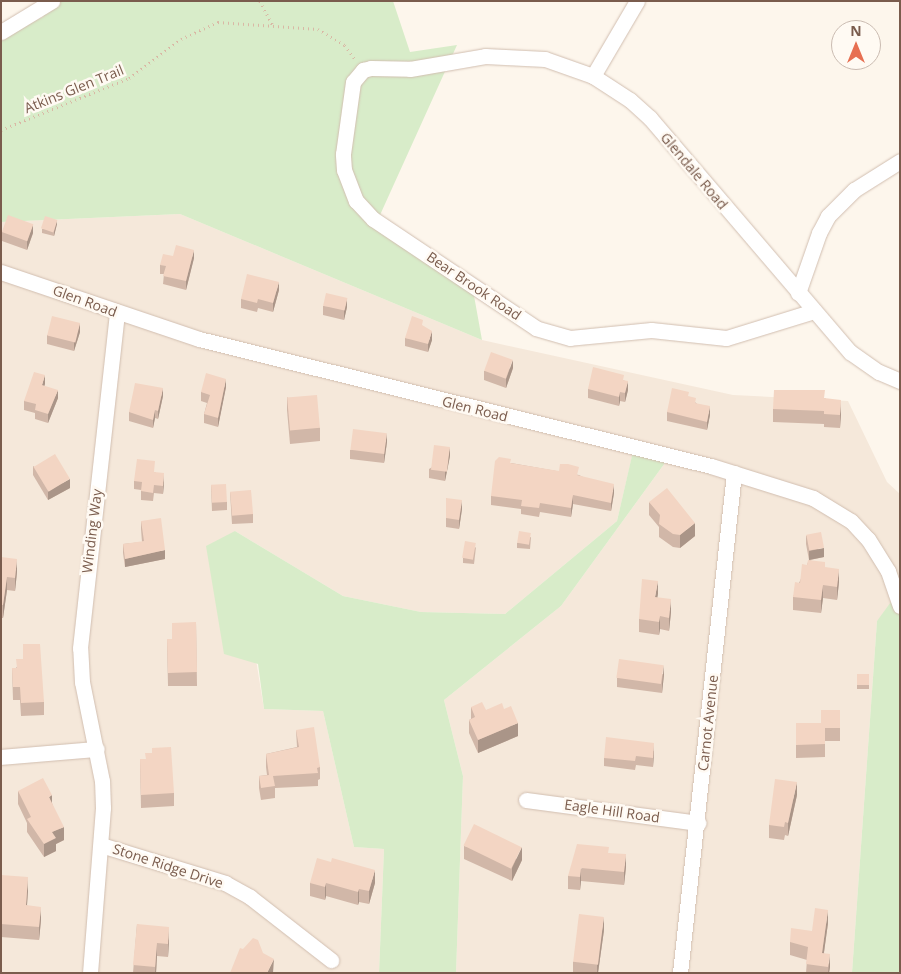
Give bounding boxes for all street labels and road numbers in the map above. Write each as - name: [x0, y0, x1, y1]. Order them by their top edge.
- street label: Atkins Glen Trail: [22, 61, 126, 117]
- street label: Glendale Road: [657, 129, 731, 213]
- street label: Bear Brook Road: [424, 248, 524, 324]
- street label: Glen Road: [51, 282, 119, 320]
- street label: Glen Road: [440, 393, 510, 425]
- street label: Winding Way: [79, 488, 105, 574]
- street label: Carnot Avenue: [695, 674, 721, 772]
- street label: Eagle Hill Road: [563, 796, 661, 826]
- street label: Stone Ridge Drive: [111, 840, 225, 892]

